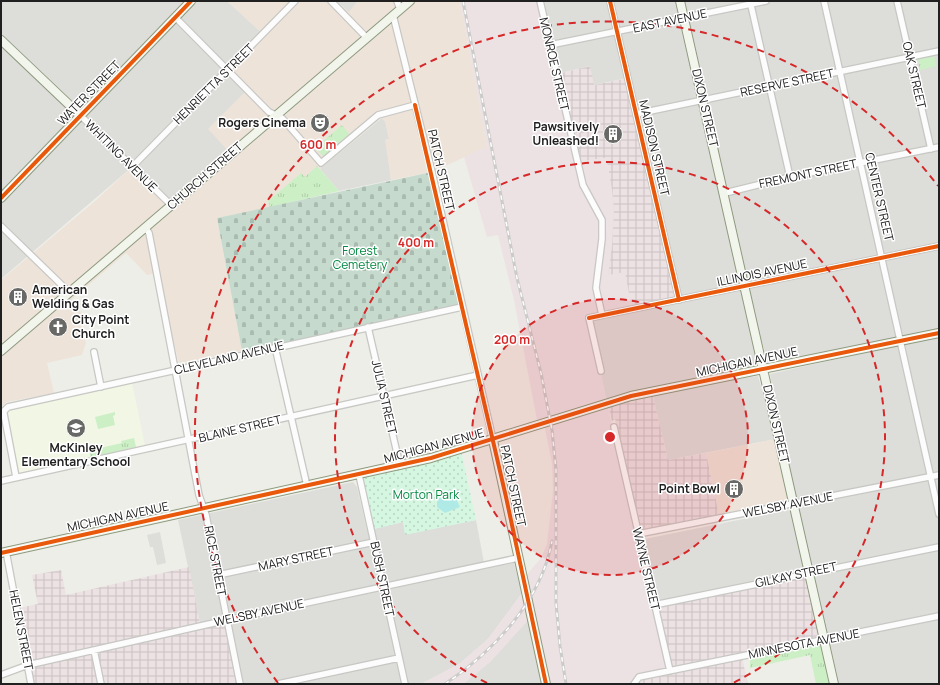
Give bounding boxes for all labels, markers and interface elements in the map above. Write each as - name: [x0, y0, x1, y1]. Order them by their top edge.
- street label: EAST AVENUE: [631, 4, 709, 37]
- street label: MONROE STREET: [535, 15, 574, 113]
- street label: HENRIETTA STREET: [169, 39, 259, 128]
- street label: OAK STREET: [899, 40, 931, 111]
- street label: WATER STREET: [53, 56, 125, 129]
- street label: RESERVE STREET: [738, 64, 836, 101]
- street label: DIXON STREET: [688, 67, 723, 150]
- street label: MADISON STREET: [635, 98, 674, 198]
- theatre icon: Rogers Cinema: [309, 112, 331, 134]
- place label: Rogers Cinema: [218, 114, 306, 131]
- street label: WHITING AVENUE: [82, 116, 161, 196]
- place label: Pawsitively Unleashed!: [533, 118, 599, 149]
- building icon: Pawsitively Unleashed!: [602, 123, 624, 145]
- street label: PATCH STREET: [424, 128, 459, 213]
- text: 600 m: [300, 136, 336, 153]
- street label: CHURCH STREET: [163, 138, 247, 213]
- street label: CENTER STREET: [861, 151, 898, 244]
- street label: FREMONT STREET: [757, 155, 859, 192]
- text: 400 m: [398, 234, 434, 251]
- park label: Forest Cemetery: [333, 242, 388, 273]
- street label: ILLINOIS AVENUE: [715, 255, 809, 290]
- place label: American Welding & Gas: [32, 281, 115, 312]
- building icon: American Welding & Gas: [7, 286, 29, 308]
- place label: City Point Church: [72, 311, 129, 342]
- church icon: City Point Church: [47, 316, 69, 338]
- text: 200 m: [494, 331, 530, 348]
- street label: CLEVELAND AVENUE: [172, 337, 286, 378]
- street label: MICHIGAN AVENUE: [695, 342, 799, 381]
- street label: JULIA STREET: [368, 358, 401, 437]
- street label: DIXON STREET: [759, 383, 794, 466]
- street label: BLAINE STREET: [197, 411, 284, 446]
- school or university icon: McKinley Elementary School: [65, 417, 87, 439]
- street label: MICHIGAN AVENUE: [382, 424, 486, 467]
- centre of rings: [603, 430, 617, 444]
- place label: McKinley Elementary School: [22, 439, 130, 470]
- street label: PATCH STREET: [497, 444, 531, 529]
- building icon: Point Bowl: [723, 478, 745, 500]
- place label: Point Bowl: [659, 480, 720, 497]
- park label: Morton Park: [393, 486, 460, 503]
- street label: WELSBY AVENUE: [741, 487, 835, 522]
- street label: MICHIGAN AVENUE: [66, 497, 170, 536]
- street label: RICE STREET: [200, 524, 231, 598]
- street label: WAYNE STREET: [629, 526, 664, 613]
- street label: BUSH STREET: [366, 540, 399, 619]
- street label: MARY STREET: [257, 542, 336, 575]
- street label: GILKAY STREET: [754, 557, 839, 591]
- street label: HELEN STREET: [5, 588, 38, 672]
- street label: WELSBY AVENUE: [212, 595, 306, 630]
- street label: MINNESOTA AVENUE: [747, 624, 861, 663]

